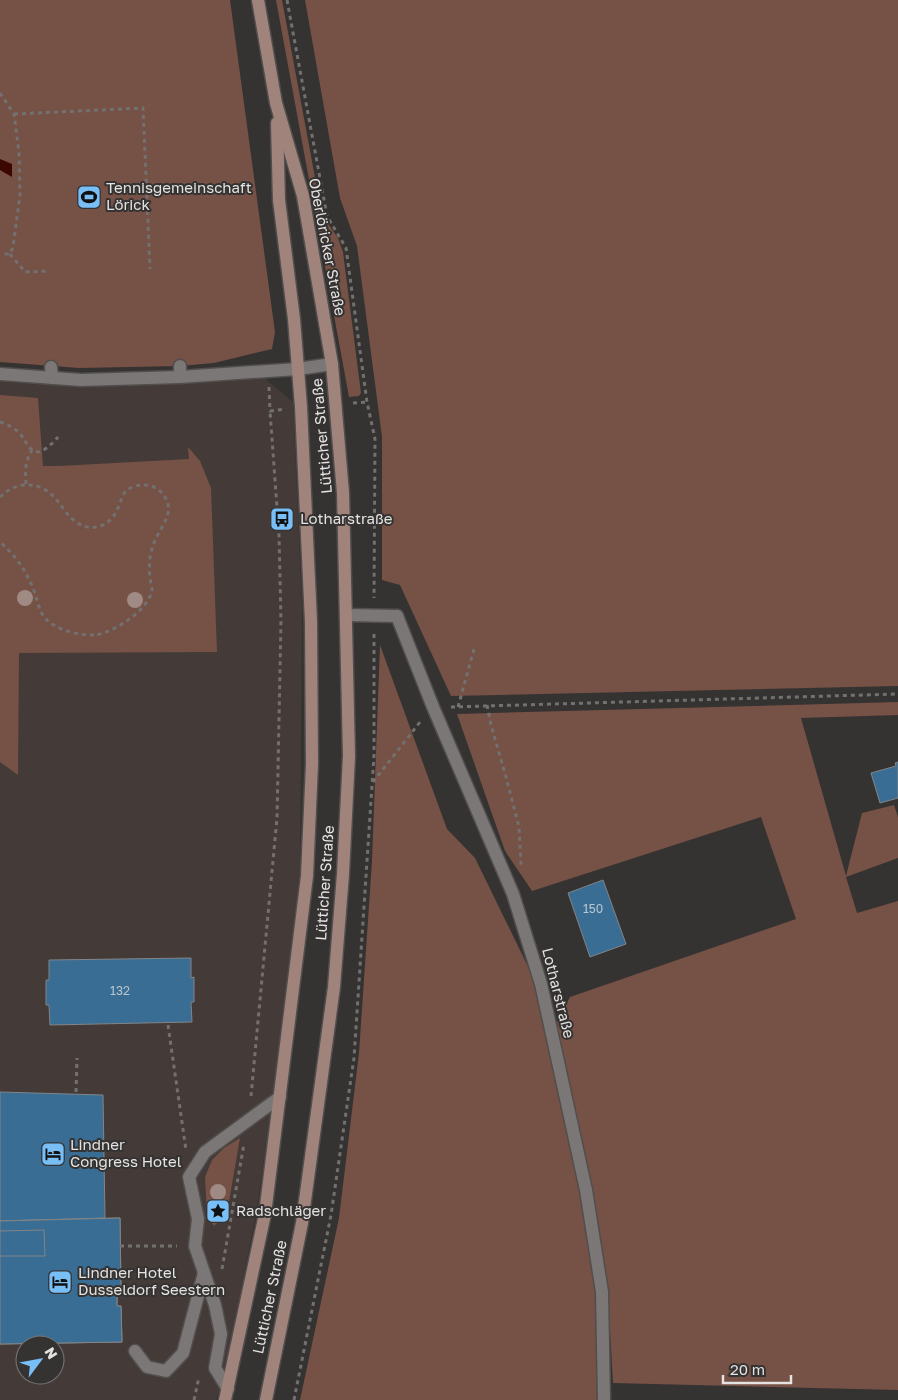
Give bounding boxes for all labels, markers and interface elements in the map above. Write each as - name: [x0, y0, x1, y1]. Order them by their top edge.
- street label: Oberlöricker Straße: [306, 176, 350, 317]
- place label: Tennisgemeinschaft Lörick: [106, 178, 252, 213]
- sports icon: Tennisgemeinschaft Lörick: [76, 184, 102, 210]
- street label: Lütticher Straße: [307, 377, 335, 495]
- bus stop icon: Lotharstraße: [269, 506, 295, 532]
- place label: Lotharstraße: [300, 509, 393, 527]
- street label: Lütticher Straße: [311, 824, 337, 941]
- house number: 150: [583, 901, 603, 916]
- street label: Lotharstraße: [539, 946, 579, 1040]
- house number: 132: [110, 983, 130, 998]
- place label: Lindner Congress Hotel: [70, 1135, 182, 1170]
- hotel icon: Lindner Congress Hotel: [40, 1141, 66, 1167]
- place icon: Radschläger: [205, 1198, 231, 1224]
- place label: Radschläger: [236, 1201, 326, 1219]
- street label: Lütticher Straße: [248, 1238, 290, 1355]
- place label: Lindner Hotel Dusseldorf Seestern: [78, 1263, 225, 1298]
- hotel icon: Lindner Hotel Dusseldorf Seestern: [47, 1269, 73, 1295]
- north arrow: [15, 1335, 65, 1385]
- text: N: [41, 1344, 61, 1362]
- scale bar: [723, 1352, 790, 1384]
- text: 20 m: [730, 1360, 765, 1378]

